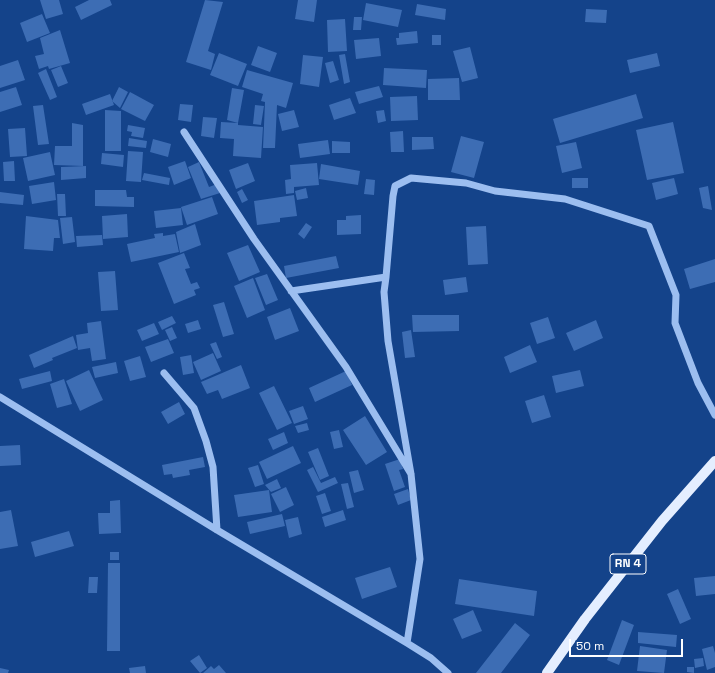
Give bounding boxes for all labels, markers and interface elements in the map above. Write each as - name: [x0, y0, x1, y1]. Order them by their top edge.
- road number: RN 4: [610, 554, 646, 574]
- scale bar: [571, 631, 685, 657]
- text: 50 m: [576, 638, 604, 654]

